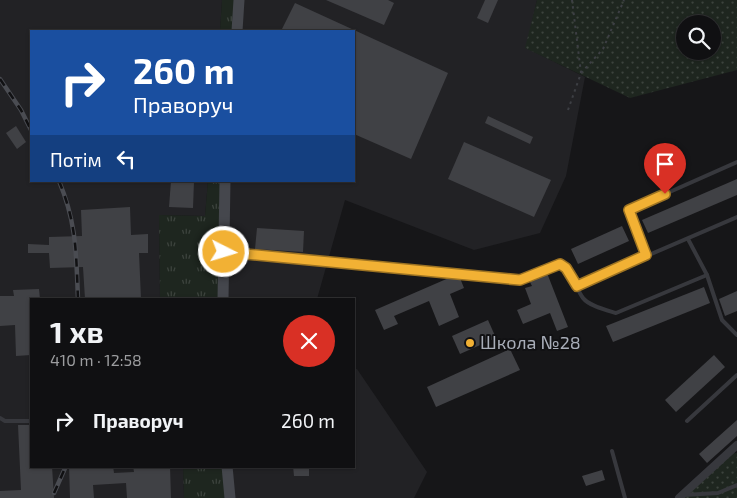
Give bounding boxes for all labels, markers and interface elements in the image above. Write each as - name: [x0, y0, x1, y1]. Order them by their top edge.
- map controls: [676, 15, 721, 60]
- button: search: [676, 15, 721, 60]
- text: 260 m: [133, 49, 234, 91]
- icon: right: [50, 50, 115, 115]
- text: Праворуч: [133, 91, 234, 117]
- pin: [644, 143, 686, 194]
- icon: left: [112, 145, 140, 173]
- text: Потім: [50, 148, 102, 171]
- icon: arrive: [651, 150, 679, 178]
- position arrow: [197, 225, 249, 277]
- text: 1 хв: [50, 313, 104, 349]
- button: close: [283, 315, 335, 367]
- place label: Школа №28: [480, 331, 581, 353]
- marker: Школа №28: [464, 337, 476, 349]
- text: 410 m · 12:58: [50, 350, 142, 369]
- icon: right: [50, 407, 78, 435]
- text: Праворуч: [93, 409, 184, 432]
- text: 260 m: [281, 409, 335, 432]

